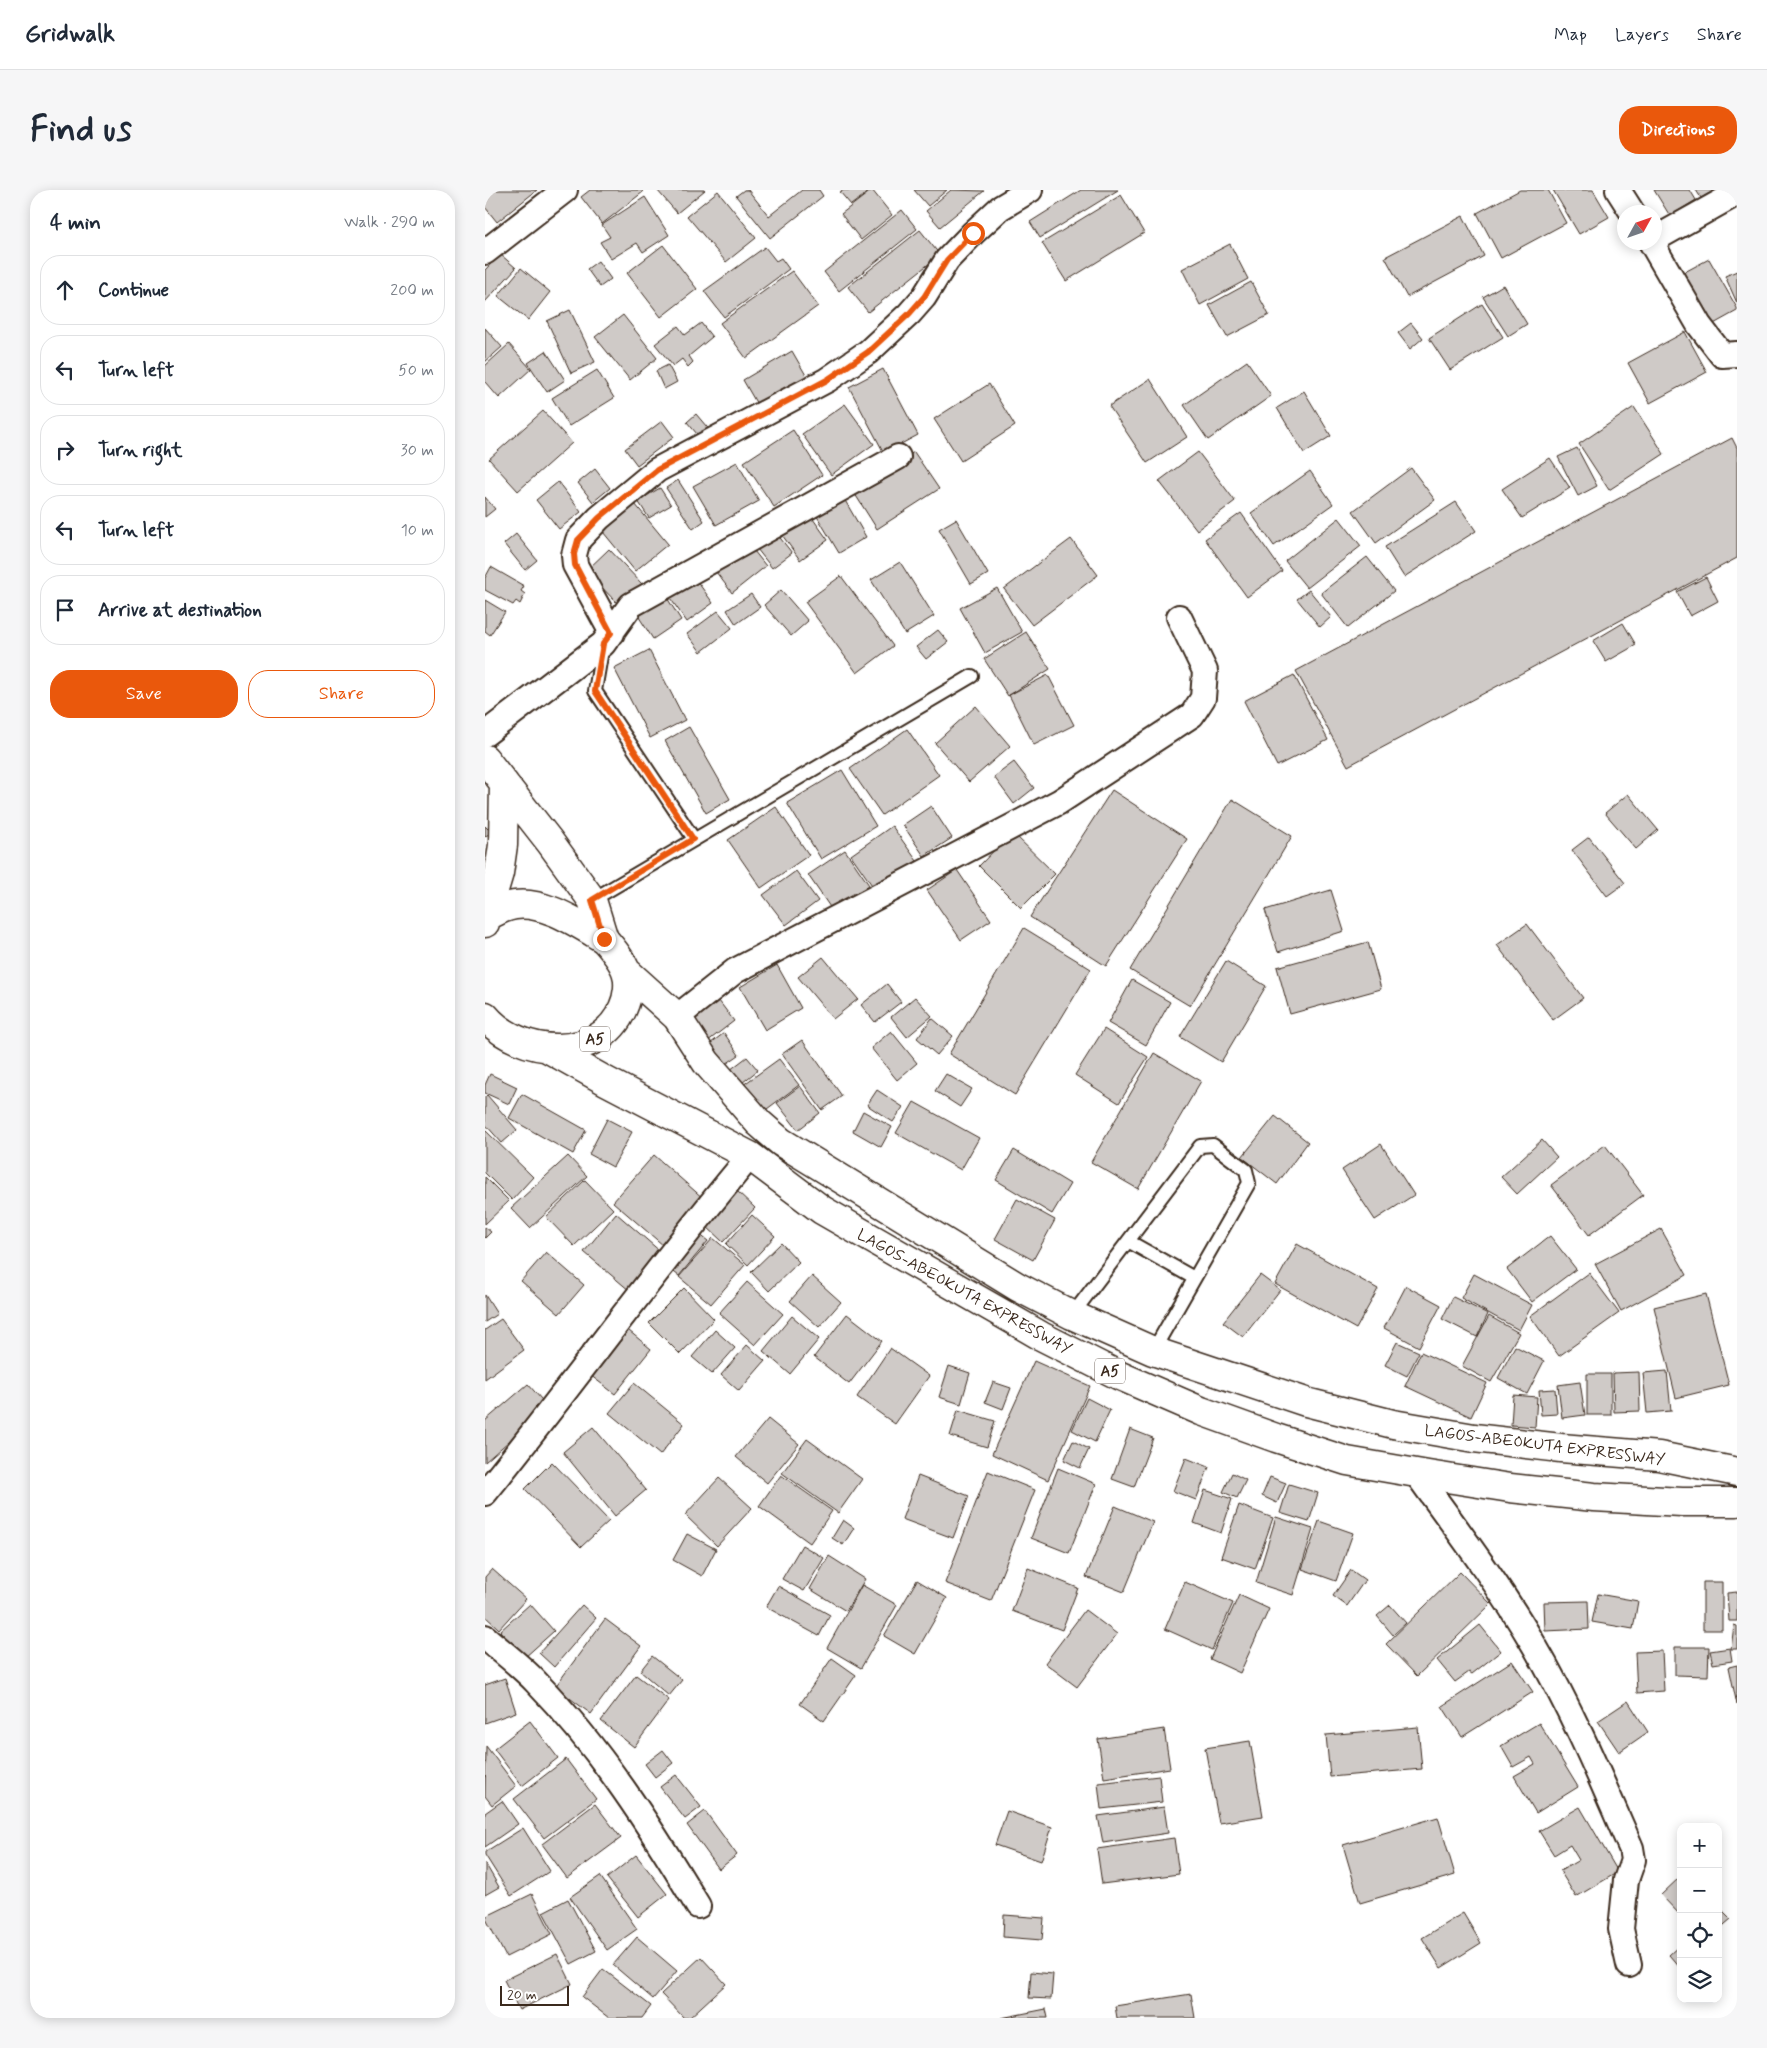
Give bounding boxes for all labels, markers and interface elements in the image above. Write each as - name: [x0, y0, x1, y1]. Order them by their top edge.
- text: Gridwalk: [25, 19, 115, 50]
- text: Map: [1554, 23, 1587, 47]
- text: Layers: [1615, 23, 1669, 47]
- text: Share: [1697, 23, 1742, 47]
- button: Directions: [1619, 106, 1737, 154]
- text: Find us: [30, 107, 132, 153]
- north arrow: [1617, 205, 1662, 250]
- text: 4 min: [50, 209, 101, 237]
- text: Walk · 290 m: [344, 212, 435, 233]
- route start: [962, 222, 985, 245]
- icon: ahead: [51, 276, 79, 304]
- text: Continue: [98, 278, 169, 303]
- text: 200 m: [390, 280, 434, 301]
- icon: left: [51, 356, 79, 384]
- text: Turn left: [98, 358, 174, 383]
- text: 50 m: [398, 360, 434, 381]
- icon: right: [51, 436, 79, 464]
- text: Turn right: [98, 438, 182, 463]
- text: 30 m: [401, 440, 434, 461]
- icon: left: [51, 516, 79, 544]
- text: Turn left: [98, 518, 174, 543]
- text: 10 m: [401, 520, 434, 541]
- icon: arrive: [51, 596, 79, 624]
- text: Arrive at destination: [98, 598, 262, 623]
- button: Save: [50, 670, 238, 718]
- button: Share: [248, 670, 435, 718]
- route end: [593, 928, 616, 951]
- road number: A5: [580, 1026, 610, 1052]
- street label: LAGOS-ABEOKUTA EXPRESSWAY: [853, 1224, 1075, 1360]
- road number: A5: [1095, 1358, 1125, 1384]
- street label: LAGOS-ABEOKUTA EXPRESSWAY: [1423, 1420, 1666, 1471]
- map controls: [1677, 1823, 1722, 2003]
- button: +: [1677, 1823, 1722, 1868]
- button: −: [1677, 1868, 1722, 1913]
- button: locate: [1677, 1913, 1722, 1958]
- button: layers: [1677, 1958, 1722, 2003]
- scale bar: [500, 1983, 569, 2006]
- text: 20 m: [507, 1986, 537, 2004]

